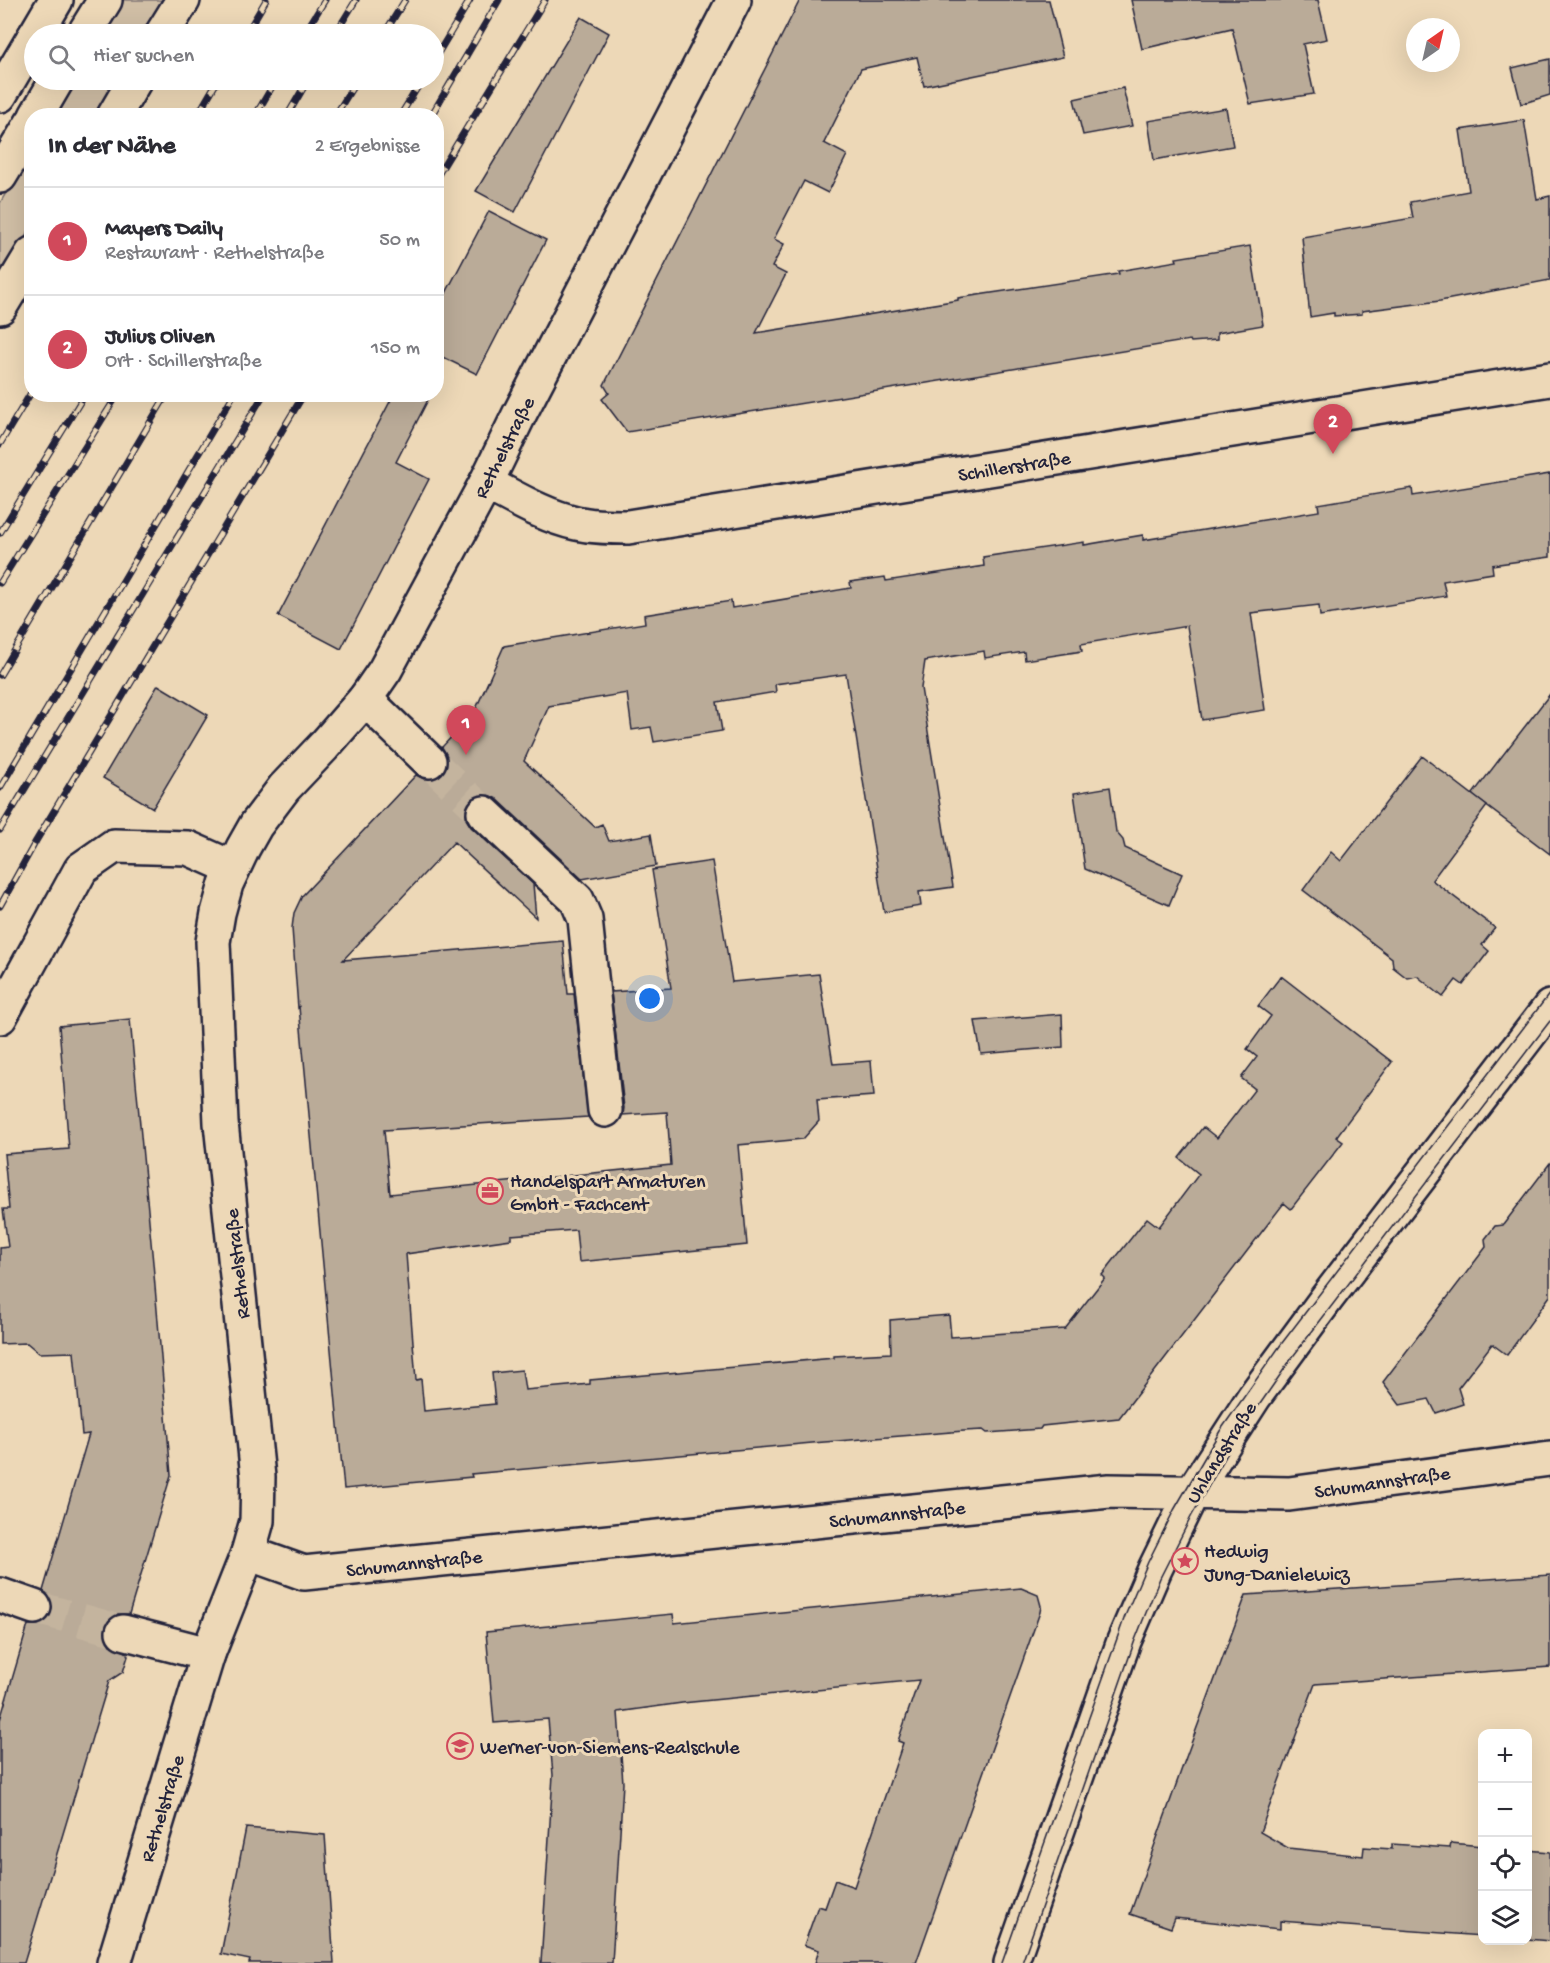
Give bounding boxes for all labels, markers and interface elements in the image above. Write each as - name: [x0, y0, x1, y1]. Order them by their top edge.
- north arrow: [1406, 18, 1460, 72]
- search box: [24, 24, 444, 90]
- icon: search: [45, 41, 78, 74]
- text: Hier suchen: [93, 44, 194, 70]
- text: In der Nähe: [48, 132, 176, 163]
- text: 2 Ergebnisse: [315, 136, 420, 159]
- text: Mayers Daily: [105, 217, 223, 243]
- text: 1: [63, 230, 72, 253]
- text: 50 m: [379, 230, 420, 253]
- text: Restaurant · Rethelstraße: [105, 243, 324, 266]
- text: Julius Oliven: [105, 325, 215, 351]
- text: 2: [63, 338, 72, 361]
- text: 150 m: [371, 338, 420, 361]
- text: Ort · Schillerstraße: [105, 351, 262, 374]
- street label: Rethelstraße: [471, 393, 542, 503]
- pin: 2: [1314, 404, 1352, 454]
- street label: Schillerstraße: [957, 448, 1073, 489]
- pin: 1: [446, 706, 486, 755]
- your location: [635, 984, 664, 1013]
- place label: Handelspart Armaturen GmbH - Fachcent: [510, 1172, 706, 1218]
- office icon: Handelspart Armaturen GmbH - Fachcent: [475, 1176, 505, 1206]
- street label: Rethelstraße: [222, 1207, 257, 1320]
- street label: Uhlandstraße: [1183, 1398, 1264, 1509]
- street label: Schumannstraße: [1313, 1463, 1452, 1505]
- street label: Schumannstraße: [828, 1498, 967, 1535]
- place label: Hedwig Jung-Danielewicz: [1204, 1542, 1351, 1588]
- place icon: Hedwig Jung-Danielewicz: [1170, 1546, 1200, 1576]
- street label: Schumannstraße: [345, 1547, 484, 1584]
- map controls: [1478, 1729, 1532, 1945]
- button: +: [1478, 1729, 1532, 1783]
- school or university icon: Werner-von-Siemens-Realschule: [445, 1731, 475, 1761]
- place label: Werner-von-Siemens-Realschule: [480, 1738, 740, 1761]
- street label: Rethelstraße: [137, 1752, 192, 1865]
- button: −: [1478, 1783, 1532, 1837]
- button: locate: [1478, 1837, 1532, 1891]
- button: layers: [1478, 1891, 1532, 1945]

